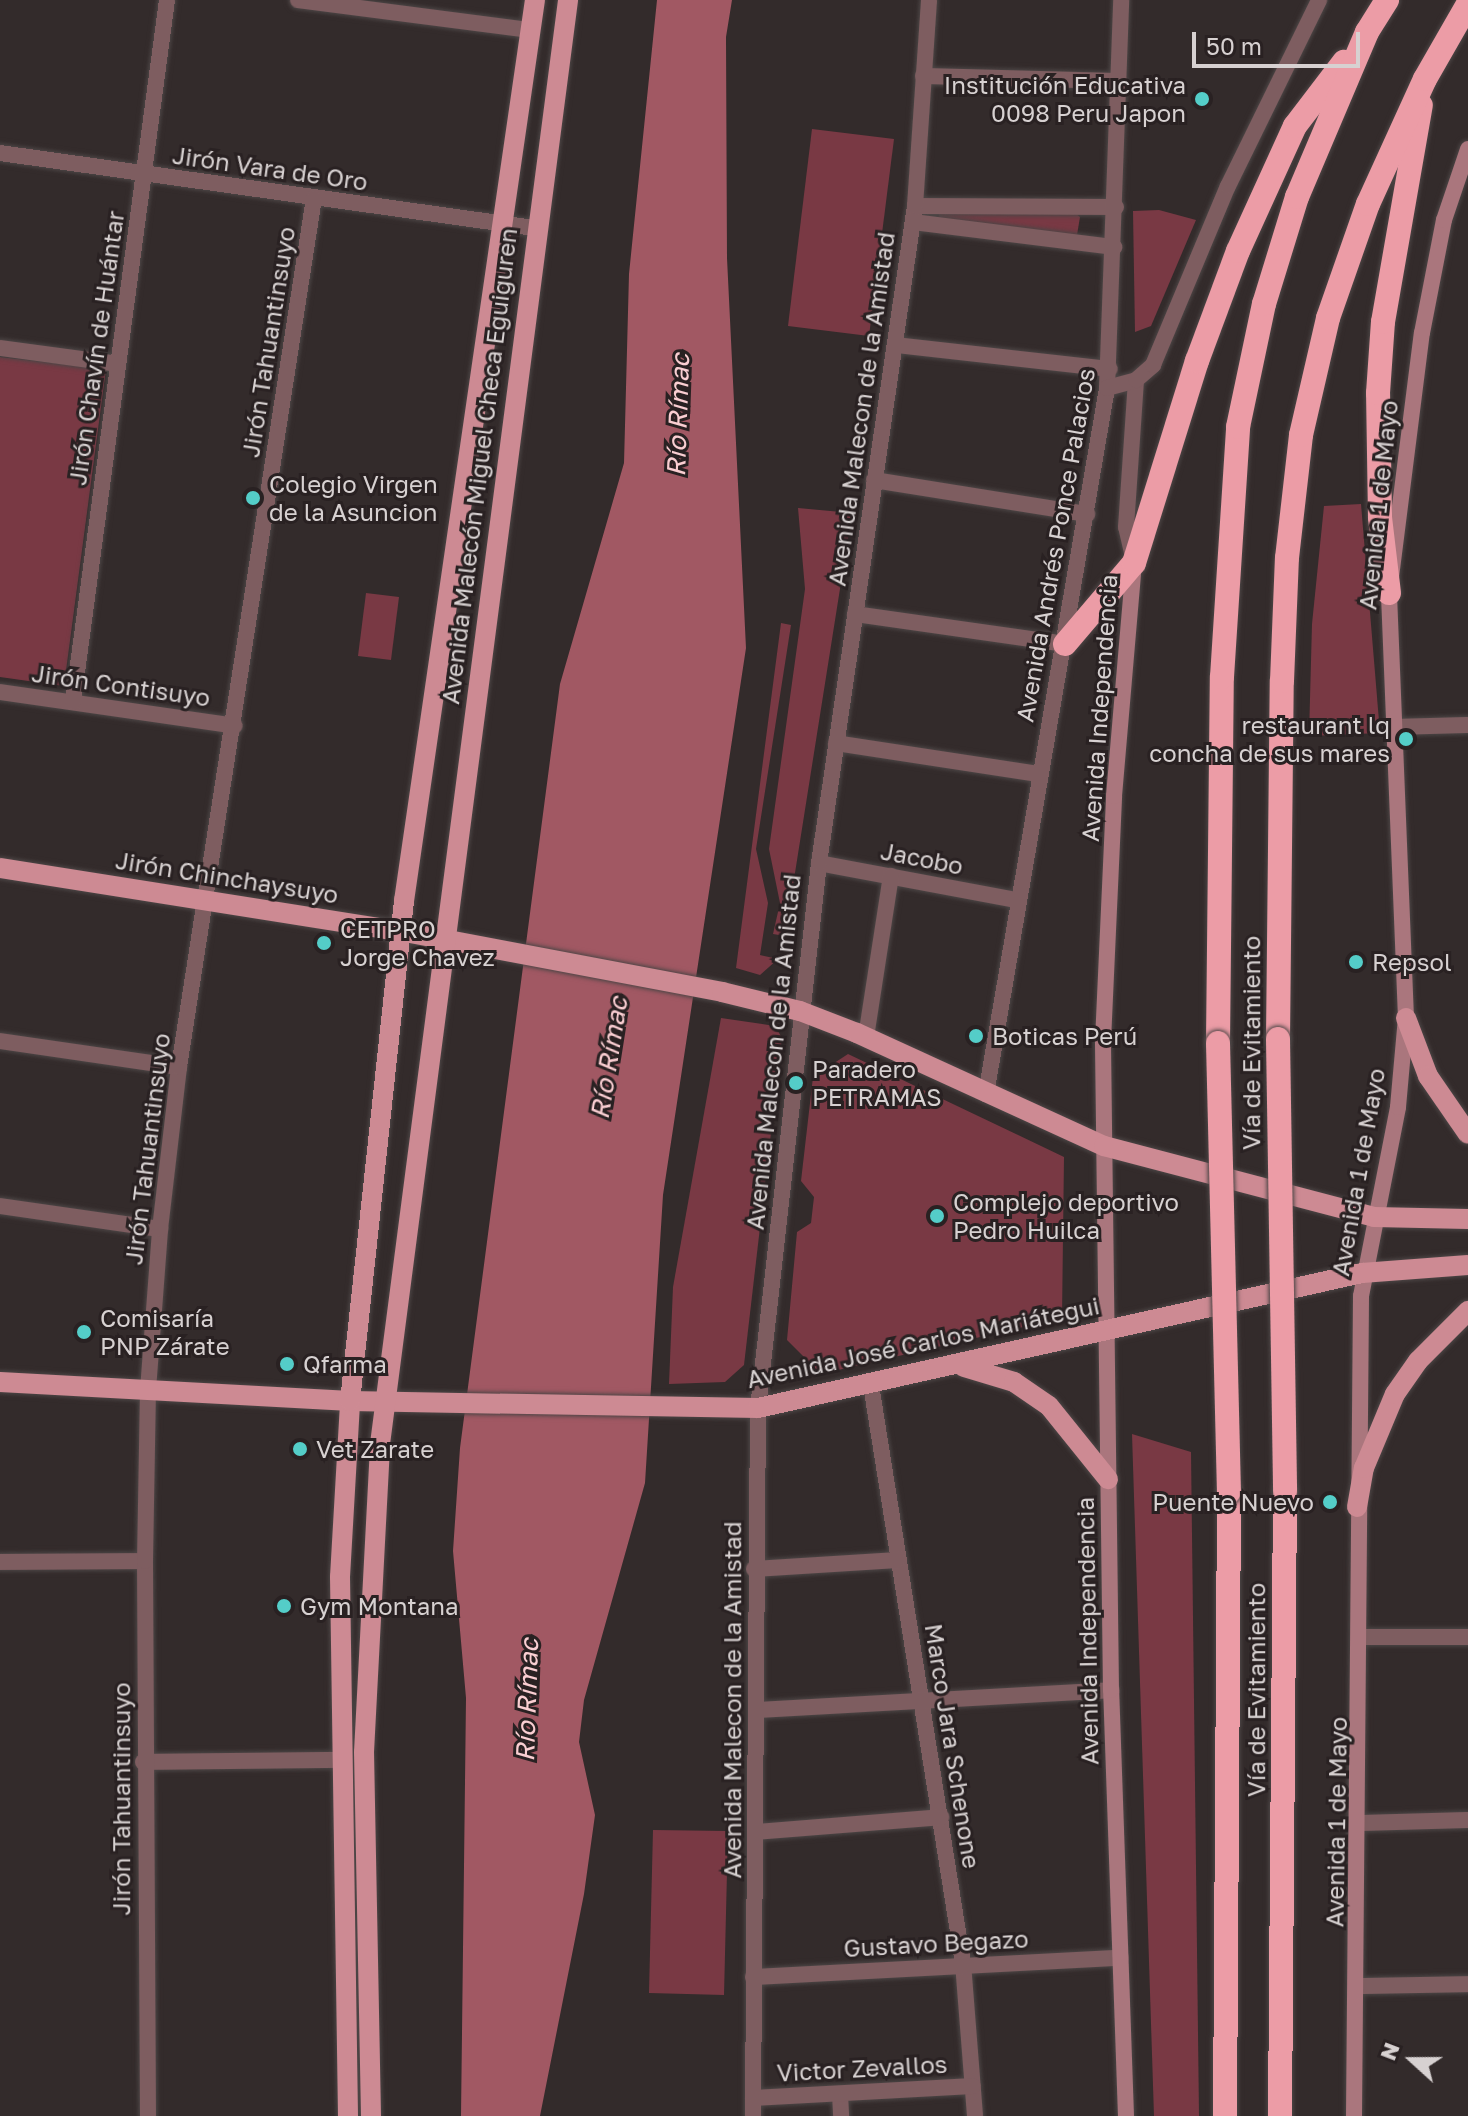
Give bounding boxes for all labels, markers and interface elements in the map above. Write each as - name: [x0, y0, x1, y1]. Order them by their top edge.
- scale bar: [1196, 16, 1364, 66]
- text: 50 m: [1206, 31, 1262, 60]
- place label: Institución Educativa 0098 Peru Japon: [944, 71, 1186, 127]
- marker: Institución Educativa 0098 Peru Japon: [1193, 90, 1211, 108]
- street label: Jirón Vara de Oro: [171, 140, 369, 196]
- street label: Jirón Chavín de Huántar: [62, 209, 130, 487]
- street label: Jirón Tahuantinsuyo: [236, 225, 300, 459]
- street label: Avenida Malecón Miguel Checa Eguiguren: [435, 226, 523, 706]
- street label: Avenida Malecon de la Amistad: [822, 230, 900, 588]
- water label: Río Rímac: [660, 353, 696, 477]
- street label: Avenida Andrés Ponce Palacios: [1010, 366, 1100, 724]
- street label: Avenida 1 de Mayo: [1353, 399, 1403, 611]
- place label: Colegio Virgen de la Asuncion: [269, 470, 438, 526]
- marker: Colegio Virgen de la Asuncion: [244, 489, 262, 507]
- street label: Avenida Independencia: [1075, 573, 1123, 843]
- street label: Jirón Contisuyo: [30, 658, 212, 712]
- place label: restaurant lq concha de sus mares: [1149, 711, 1390, 767]
- marker: restaurant lq concha de sus mares: [1397, 730, 1415, 748]
- street label: Jacobo: [878, 836, 966, 880]
- street label: Jirón Chinchaysuyo: [114, 845, 340, 909]
- street label: Avenida Malecon de la Amistad: [740, 873, 806, 1231]
- place label: CETPRO Jorge Chavez: [340, 915, 495, 971]
- marker: CETPRO Jorge Chavez: [315, 934, 333, 952]
- street label: Vía de Evitamiento: [1237, 936, 1265, 1150]
- place label: Repsol: [1372, 948, 1452, 976]
- marker: Repsol: [1347, 953, 1365, 971]
- water label: Río Rímac: [584, 995, 634, 1121]
- place label: Boticas Perú: [992, 1022, 1137, 1050]
- marker: Boticas Perú: [967, 1027, 985, 1045]
- street label: Jirón Tahuantinsuyo: [119, 1032, 175, 1266]
- place label: Paradero PETRAMAS: [812, 1055, 942, 1111]
- street label: Avenida 1 de Mayo: [1326, 1066, 1390, 1278]
- marker: Paradero PETRAMAS: [787, 1074, 805, 1092]
- place label: Complejo deportivo Pedro Huilca: [953, 1188, 1179, 1244]
- marker: Complejo deportivo Pedro Huilca: [928, 1207, 946, 1225]
- street label: Avenida José Carlos Mariátegui: [744, 1291, 1102, 1393]
- place label: Comisaría PNP Zárate: [100, 1304, 230, 1360]
- marker: Comisaría PNP Zárate: [75, 1323, 93, 1341]
- place label: Qfarma: [303, 1350, 387, 1378]
- marker: Qfarma: [278, 1355, 296, 1373]
- place label: Vet Zarate: [316, 1435, 434, 1463]
- marker: Vet Zarate: [291, 1440, 309, 1458]
- place label: Puente Nuevo: [1152, 1488, 1314, 1516]
- marker: Puente Nuevo: [1321, 1493, 1339, 1511]
- street label: Avenida Independencia: [1070, 1497, 1104, 1765]
- street label: Avenida Malecon de la Amistad: [718, 1521, 746, 1879]
- street label: Vía de Evitamiento: [1242, 1583, 1270, 1797]
- place label: Gym Montana: [300, 1592, 459, 1620]
- marker: Gym Montana: [275, 1597, 293, 1615]
- street label: Marco Jara Schenone: [919, 1622, 987, 1870]
- water label: Río Rímac: [509, 1638, 545, 1762]
- street label: Jirón Tahuantinsuyo: [107, 1682, 135, 1916]
- street label: Avenida 1 de Mayo: [1320, 1717, 1352, 1927]
- street label: Gustavo Begazo: [843, 1924, 1029, 1962]
- north arrow: [1372, 2020, 1452, 2100]
- text: N: [1374, 2039, 1405, 2064]
- street label: Victor Zevallos: [776, 2049, 948, 2087]

